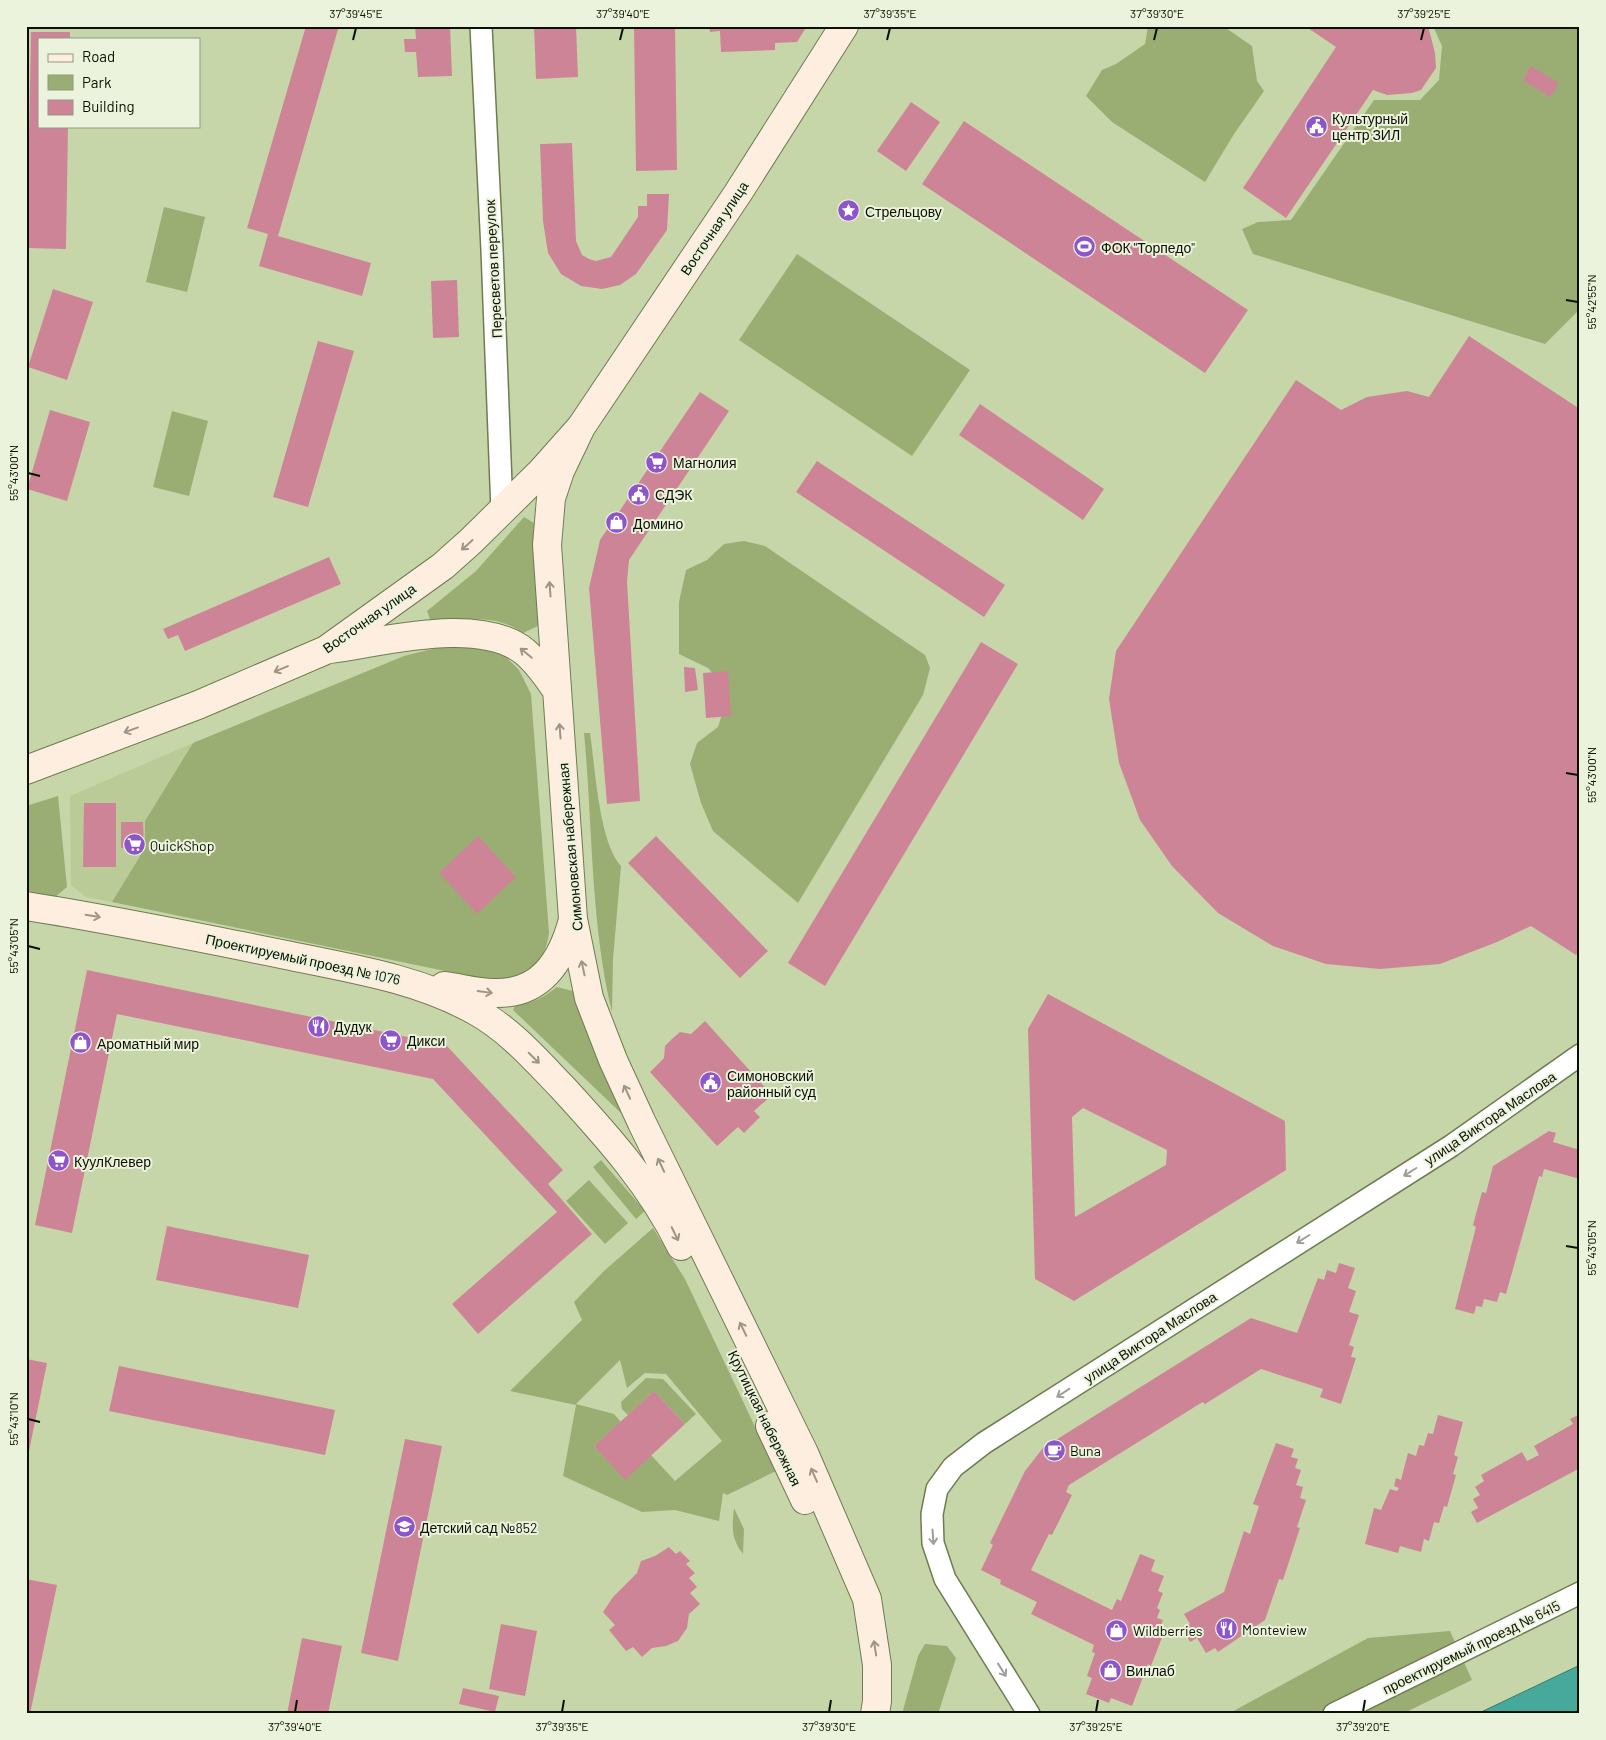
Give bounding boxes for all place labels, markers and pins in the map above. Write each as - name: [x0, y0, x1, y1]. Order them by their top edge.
- place label: Культурный центр ЗИЛ: [1332, 110, 1408, 143]
- public building icon: Культурный центр ЗИЛ: [1304, 114, 1328, 138]
- place icon: Стрельцову: [837, 199, 861, 223]
- place label: Стрельцову: [865, 203, 942, 220]
- sports icon: ФОК "Торпедо": [1073, 235, 1097, 259]
- place label: ФОК "Торпедо": [1101, 239, 1195, 256]
- supermarket icon: Магнолия: [645, 450, 669, 474]
- place label: Магнолия: [673, 454, 737, 471]
- public building icon: СДЭК: [627, 482, 651, 506]
- place label: СДЭК: [655, 486, 693, 503]
- shop icon: Домино: [605, 511, 629, 535]
- place label: Домино: [633, 515, 684, 532]
- supermarket icon: QuickShop: [122, 833, 146, 857]
- place label: QuickShop: [150, 837, 214, 854]
- restaurant icon: Дудук: [306, 1014, 330, 1038]
- place label: Дудук: [334, 1018, 372, 1035]
- supermarket icon: Дикси: [379, 1028, 403, 1052]
- shop icon: Ароматный мир: [69, 1031, 93, 1055]
- place label: Дикси: [407, 1032, 445, 1049]
- place label: Ароматный мир: [97, 1035, 199, 1052]
- place label: Симоновский районный суд: [727, 1067, 816, 1100]
- public building icon: Симоновский районный суд: [699, 1071, 723, 1095]
- supermarket icon: КуулКлевер: [46, 1149, 70, 1173]
- place label: КуулКлевер: [74, 1153, 151, 1170]
- cafe icon: Buna: [1042, 1438, 1066, 1462]
- place label: Buna: [1070, 1442, 1101, 1459]
- school or university icon: Детский сад №852: [392, 1515, 416, 1539]
- place label: Детский сад №852: [420, 1519, 537, 1536]
- restaurant icon: Monteview: [1214, 1617, 1238, 1641]
- shop icon: Wildberries: [1105, 1618, 1129, 1642]
- place label: Monteview: [1242, 1621, 1307, 1638]
- place label: Wildberries: [1133, 1622, 1203, 1639]
- shop icon: Винлаб: [1098, 1658, 1122, 1682]
- place label: Винлаб: [1126, 1662, 1175, 1679]

